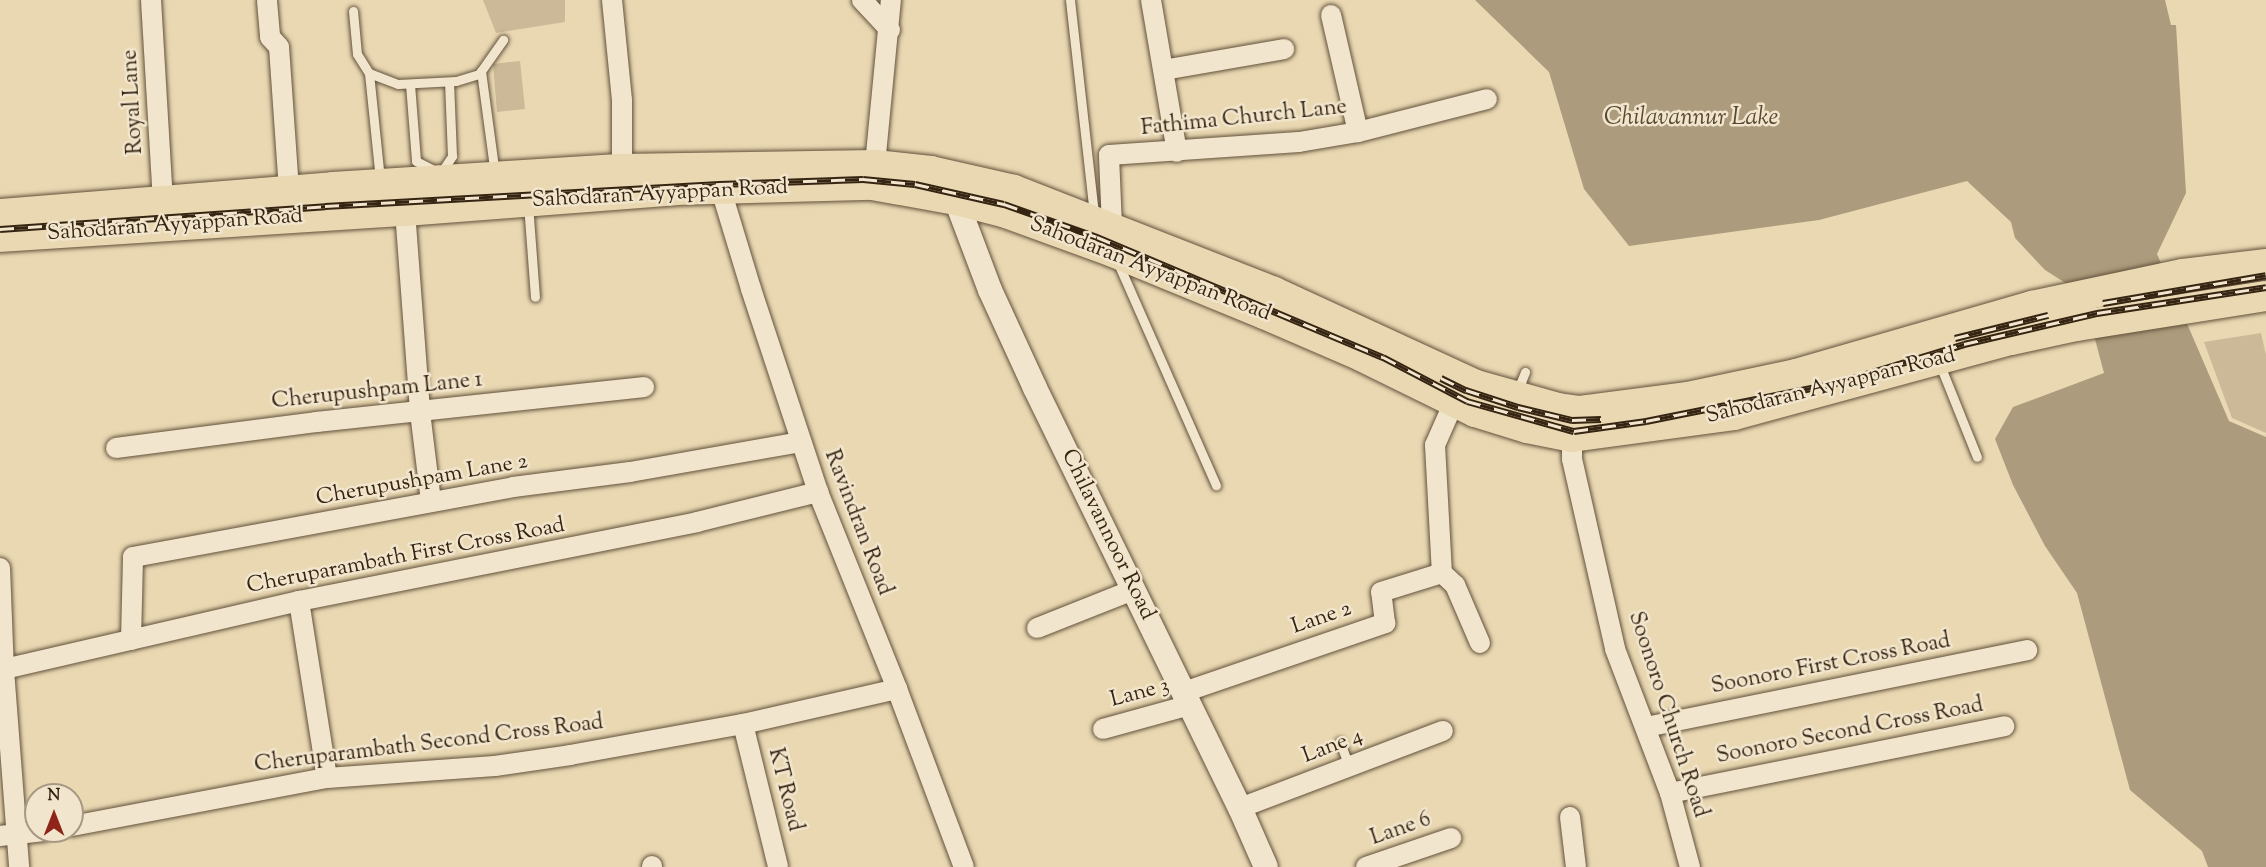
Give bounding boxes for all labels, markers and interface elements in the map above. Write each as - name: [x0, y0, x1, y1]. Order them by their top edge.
- street label: Royal Lane: [118, 49, 150, 155]
- street label: Fathima Church Lane: [1140, 95, 1348, 143]
- water label: Chilavannur Lake: [1604, 105, 1778, 133]
- street label: Sahodaran Ayyappan Road: [531, 175, 789, 215]
- street label: Sahodaran Ayyappan Road: [46, 204, 304, 248]
- street label: Sahodaran Ayyappan Road: [1026, 212, 1274, 328]
- street label: Sahodaran Ayyappan Road: [1703, 343, 1959, 431]
- street label: Cherupushpam Lane 1: [270, 368, 484, 416]
- street label: Chilavannoor Road: [1054, 445, 1160, 625]
- street label: Ravindran Road: [817, 446, 897, 600]
- street label: Cherupushpam Lane 2: [314, 449, 530, 513]
- street label: Cheruparambath First Cross Road: [245, 513, 567, 601]
- street label: Lane 2: [1289, 597, 1355, 641]
- street label: Soonoro Church Road: [1621, 609, 1713, 821]
- street label: Soonoro First Cross Road: [1709, 629, 1953, 701]
- street label: Lane 3: [1108, 673, 1172, 715]
- street label: Soonoro Second Cross Road: [1714, 693, 1986, 771]
- street label: Cheruparambath Second Cross Road: [253, 710, 605, 780]
- street label: Lane 4: [1299, 724, 1367, 770]
- street label: KT Road: [761, 746, 807, 834]
- north arrow: [24, 783, 84, 843]
- text: N: [48, 785, 60, 808]
- street label: Lane 6: [1367, 807, 1435, 853]

